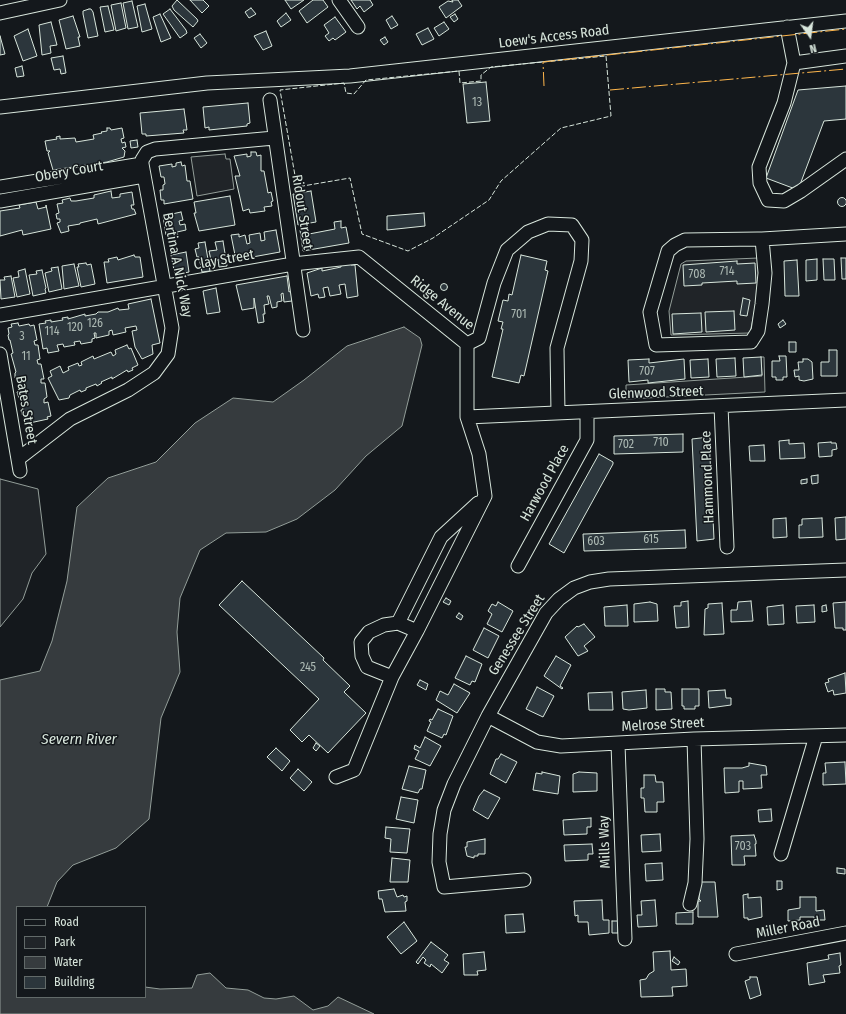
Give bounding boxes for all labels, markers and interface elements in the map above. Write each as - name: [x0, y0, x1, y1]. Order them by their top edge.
- north arrow: [790, 16, 830, 56]
- street label: Loew's Access Road: [498, 22, 610, 52]
- text: N: [808, 41, 818, 55]
- house number: 13: [472, 96, 482, 110]
- street label: Obery Court: [34, 158, 104, 186]
- street label: Ridout Street: [288, 173, 316, 251]
- street label: Bertina A Nick Way: [159, 211, 195, 319]
- street label: Clay Street: [192, 246, 256, 274]
- house number: 714: [719, 265, 735, 279]
- house number: 708: [689, 268, 705, 282]
- street label: Ridge Avenue: [407, 272, 477, 334]
- house number: 701: [511, 308, 527, 322]
- house number: 126: [87, 317, 103, 331]
- house number: 120: [67, 321, 83, 335]
- house number: 114: [45, 325, 59, 339]
- house number: 3: [19, 330, 25, 344]
- house number: 11: [21, 350, 31, 364]
- house number: 707: [639, 365, 655, 379]
- street label: Bates Street: [12, 374, 40, 446]
- street label: Glenwood Street: [608, 383, 704, 403]
- street label: Hammond Place: [698, 430, 718, 524]
- house number: 710: [653, 436, 669, 450]
- house number: 702: [618, 438, 634, 452]
- street label: Harwood Place: [517, 442, 573, 524]
- house number: 615: [643, 533, 659, 547]
- house number: 603: [587, 535, 605, 549]
- street label: Genessee Street: [485, 591, 549, 679]
- house number: 245: [300, 661, 316, 675]
- street label: Melrose Street: [621, 714, 705, 736]
- water label: Severn River: [41, 731, 117, 749]
- street label: Mills Way: [596, 815, 614, 869]
- house number: 703: [735, 840, 751, 854]
- legend: [16, 906, 146, 998]
- street label: Miller Road: [755, 914, 821, 942]
- text: Road: [54, 915, 79, 929]
- text: Park: [54, 935, 75, 949]
- text: Water: [54, 955, 82, 969]
- text: Building: [54, 975, 94, 989]

